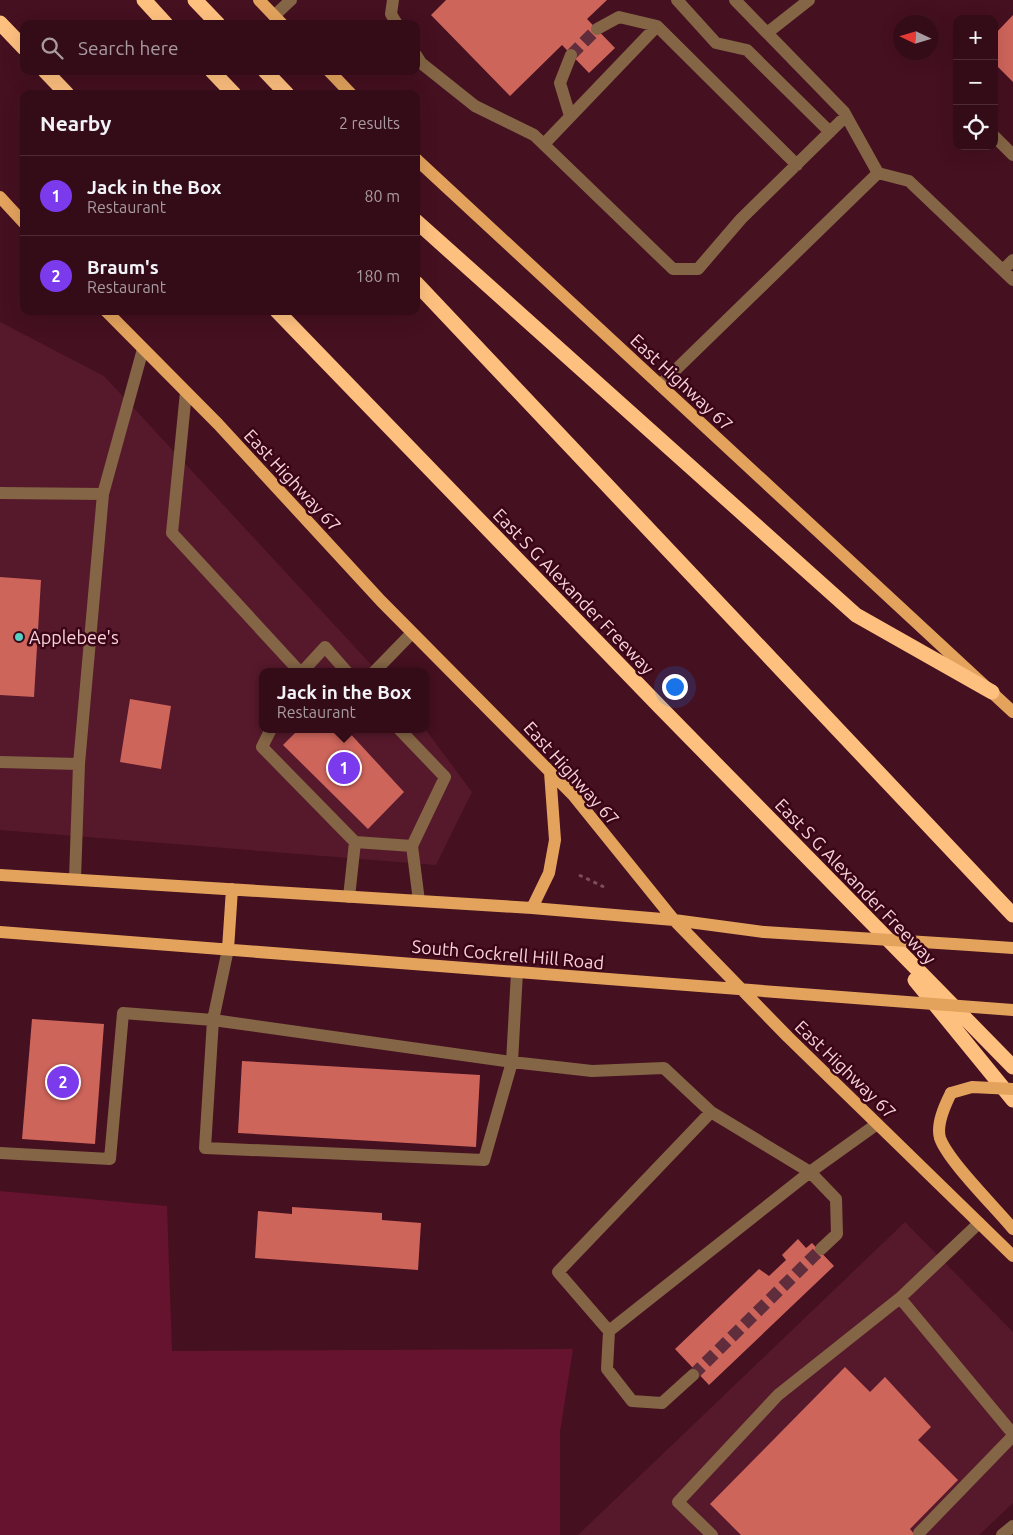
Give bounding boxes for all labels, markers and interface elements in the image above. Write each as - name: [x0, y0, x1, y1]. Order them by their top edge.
- north arrow: [893, 15, 938, 60]
- map controls: [953, 15, 998, 150]
- button: +: [953, 15, 998, 60]
- search box: [20, 20, 420, 75]
- icon: search: [38, 34, 66, 62]
- text: Search here: [78, 37, 178, 59]
- button: −: [953, 60, 998, 105]
- button: locate: [953, 105, 998, 150]
- text: Nearby: [40, 111, 111, 135]
- text: 2 results: [339, 114, 400, 132]
- text: Jack in the Box: [87, 176, 221, 198]
- text: 1: [51, 187, 61, 205]
- text: 80 m: [364, 187, 400, 205]
- text: Restaurant: [87, 198, 166, 216]
- text: Braum's: [87, 256, 159, 278]
- text: 2: [51, 267, 61, 285]
- text: 180 m: [355, 267, 400, 285]
- text: Restaurant: [87, 278, 166, 296]
- street label: East Highway 67: [627, 330, 737, 434]
- street label: East Highway 67: [241, 425, 345, 535]
- street label: East S G Alexander Freeway: [490, 504, 659, 678]
- place label: Applebee's: [29, 627, 119, 647]
- marker: Applebee's: [13, 631, 25, 643]
- popup: [259, 668, 429, 733]
- your location: [662, 674, 688, 700]
- text: Jack in the Box: [277, 681, 411, 703]
- text: Restaurant: [277, 703, 356, 721]
- street label: East Highway 67: [520, 717, 624, 829]
- pin: 1: [328, 749, 360, 787]
- street label: East S G Alexander Freeway: [772, 794, 941, 968]
- street label: South Cockrell Hill Road: [411, 936, 605, 972]
- street label: East Highway 67: [792, 1016, 900, 1122]
- pin: 2: [47, 1063, 79, 1101]

